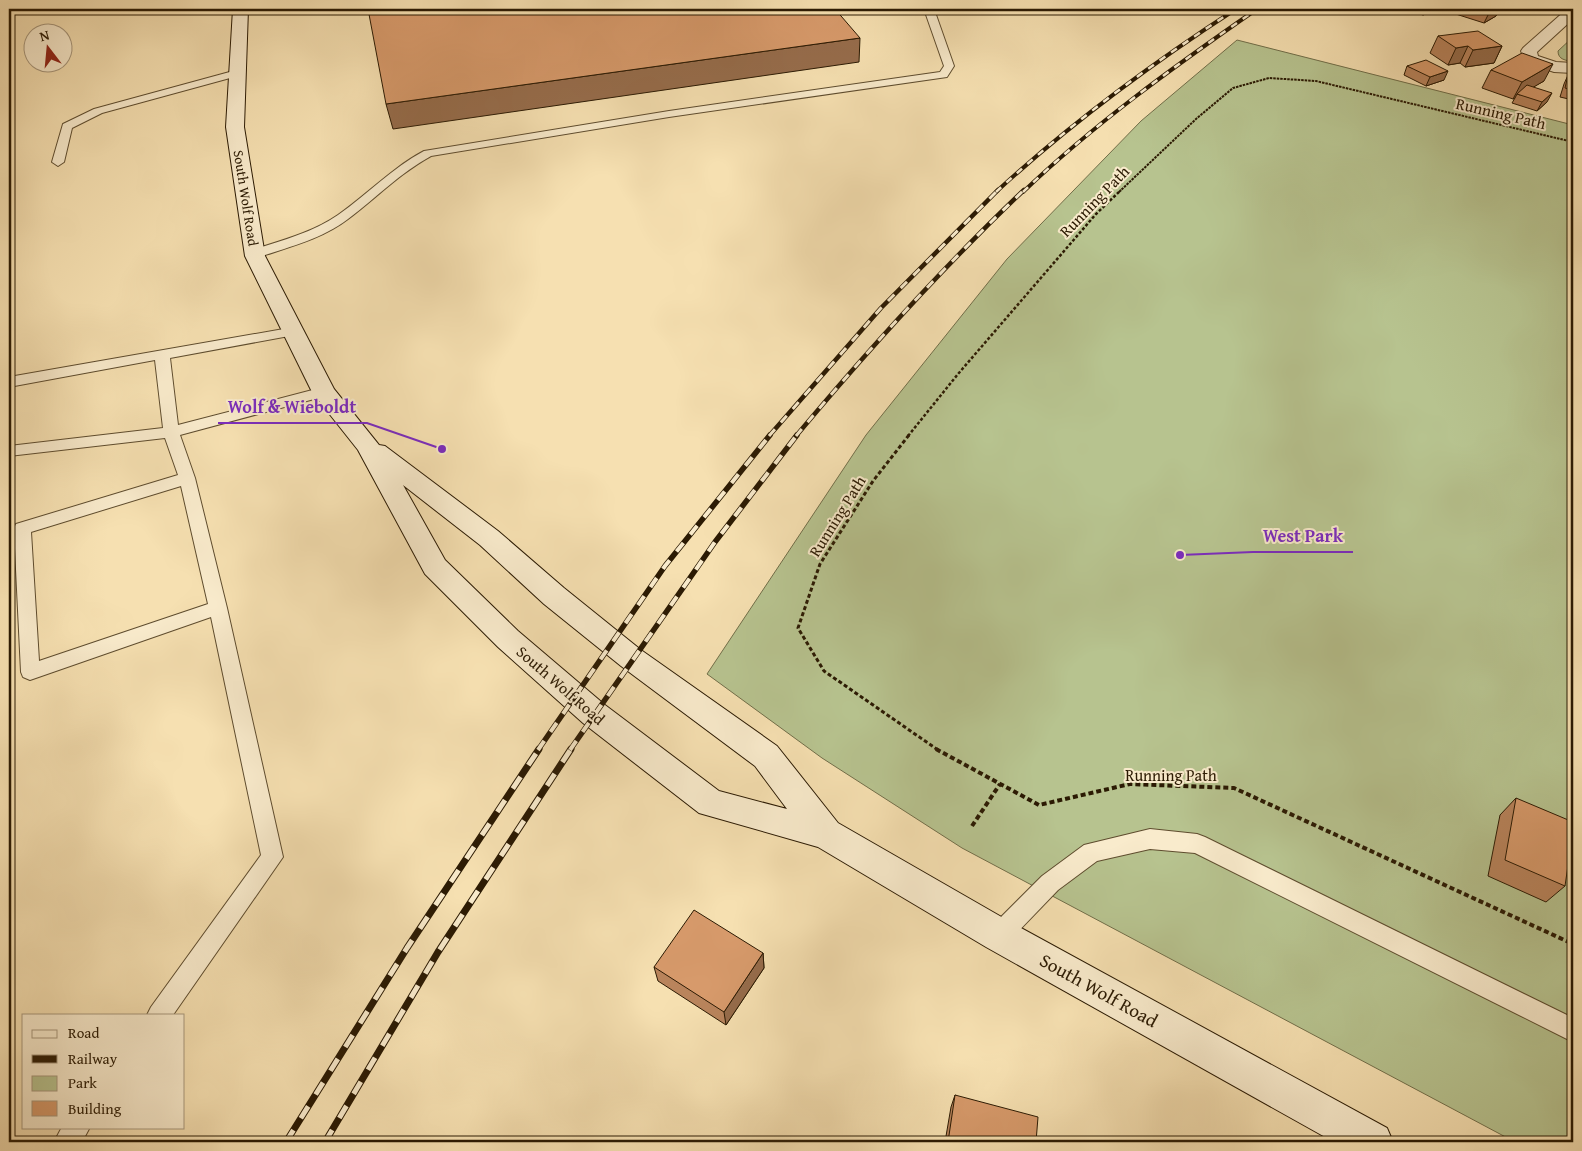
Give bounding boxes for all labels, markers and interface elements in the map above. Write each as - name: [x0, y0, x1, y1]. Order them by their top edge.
- north arrow: [22, 22, 72, 72]
- text: N: [37, 24, 52, 46]
- street label: Running Path: [1454, 91, 1548, 135]
- street label: South Wolf Road: [229, 149, 264, 248]
- street label: Running Path: [1054, 160, 1134, 242]
- callout: Wolf & Wieboldt: [218, 390, 367, 423]
- text: Wolf & Wieboldt: [228, 393, 356, 420]
- street label: Running Path: [803, 471, 871, 561]
- callout: West Park: [1253, 519, 1353, 552]
- text: West Park: [1263, 522, 1344, 549]
- street label: South Wolf Road: [511, 640, 611, 731]
- street label: Running Path: [1125, 763, 1217, 787]
- street label: South Wolf Road: [1035, 946, 1164, 1034]
- legend: [22, 1014, 185, 1128]
- text: Road: [68, 1022, 99, 1043]
- text: Railway: [68, 1048, 118, 1069]
- text: Park: [68, 1072, 97, 1093]
- text: Building: [68, 1098, 122, 1119]

